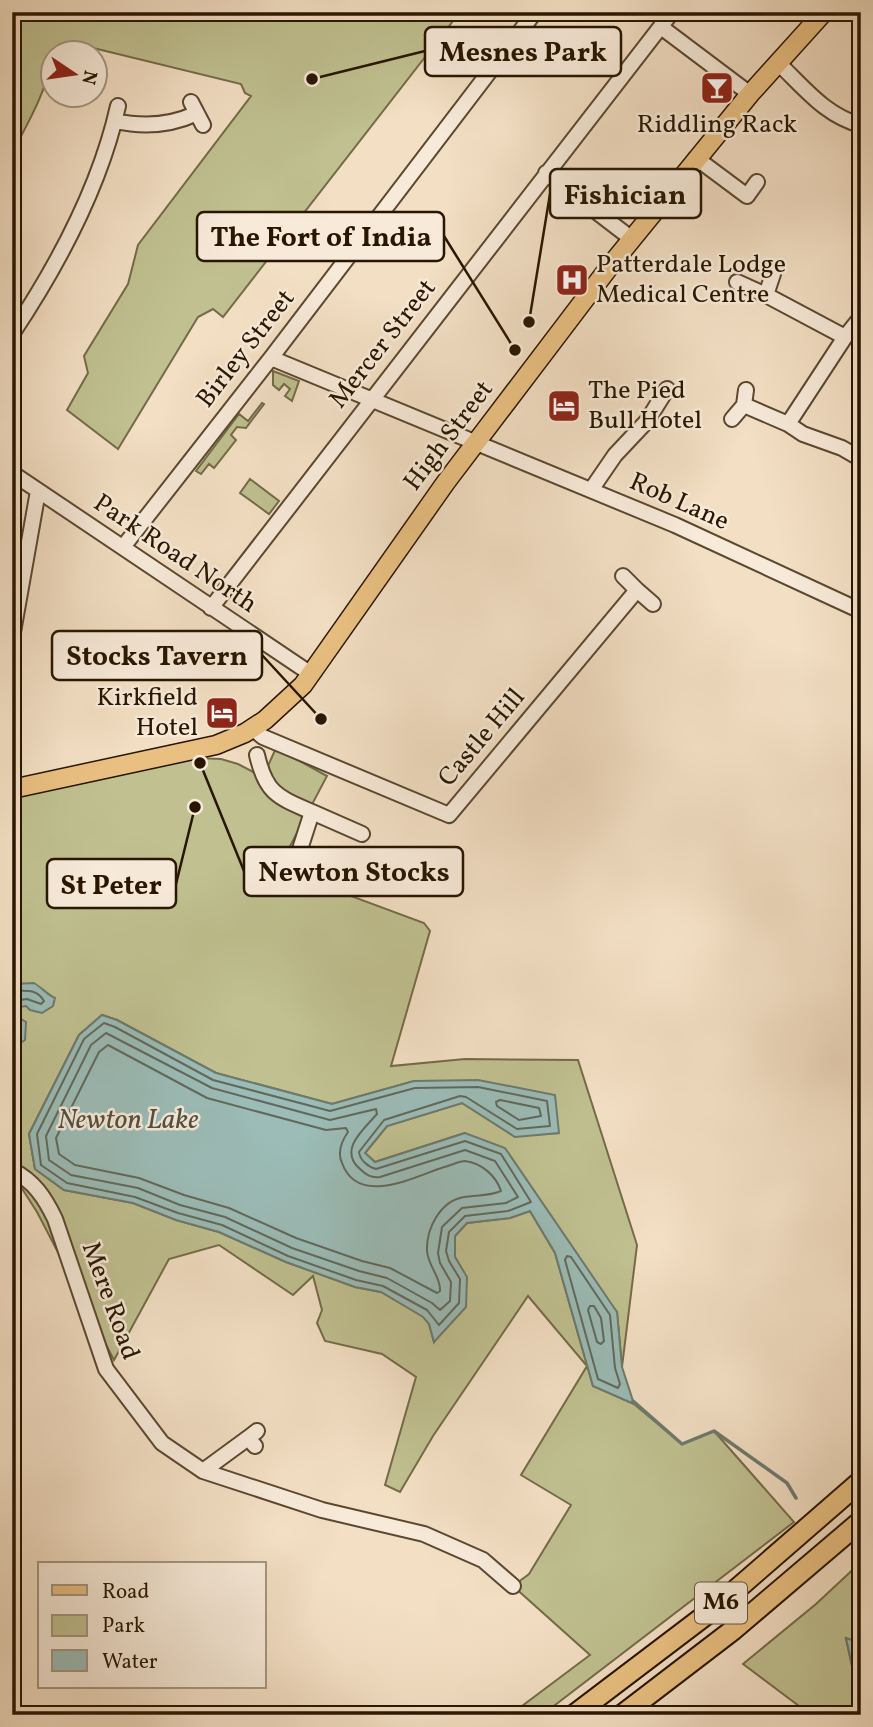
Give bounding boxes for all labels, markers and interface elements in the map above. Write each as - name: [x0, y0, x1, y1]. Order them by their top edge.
- callout: Mesnes Park: [425, 27, 621, 76]
- text: Mesnes Park: [439, 34, 607, 73]
- north arrow: [38, 38, 108, 108]
- text: N: [74, 68, 103, 87]
- bar icon: Riddling Rack: [698, 69, 736, 107]
- place label: Riddling Rack: [637, 107, 797, 143]
- callout: Fishician: [550, 169, 701, 218]
- text: Fishician: [564, 177, 686, 216]
- callout: The Fort of India: [197, 212, 444, 261]
- text: The Fort of India: [210, 219, 432, 258]
- place label: Patterdale Lodge Medical Centre: [596, 247, 786, 313]
- hospital icon: Patterdale Lodge Medical Centre: [553, 261, 591, 299]
- street label: Mercer Street: [321, 272, 445, 416]
- street label: Birley Street: [188, 282, 304, 416]
- street label: High Street: [396, 373, 502, 499]
- place label: The Pied Bull Hotel: [588, 373, 702, 439]
- hotel icon: The Pied Bull Hotel: [545, 387, 583, 425]
- street label: Rob Lane: [623, 464, 735, 540]
- street label: Park Road North: [86, 486, 264, 622]
- callout: Stocks Tavern: [52, 631, 262, 680]
- text: Stocks Tavern: [66, 638, 248, 677]
- place label: Kirkfield Hotel: [96, 680, 198, 746]
- street label: Castle Hill: [430, 681, 534, 795]
- hotel icon: Kirkfield Hotel: [203, 694, 241, 732]
- callout: Newton Stocks: [244, 847, 463, 896]
- text: Newton Stocks: [258, 854, 450, 893]
- callout: St Peter: [47, 859, 176, 908]
- text: St Peter: [60, 867, 162, 906]
- water label: Newton Lake: [58, 1101, 198, 1140]
- street label: Mere Road: [72, 1237, 148, 1365]
- legend: [38, 1562, 266, 1688]
- text: Road: [102, 1578, 149, 1607]
- road number: M6: [695, 1582, 747, 1624]
- text: Park: [102, 1612, 145, 1641]
- text: Water: [102, 1648, 158, 1677]

